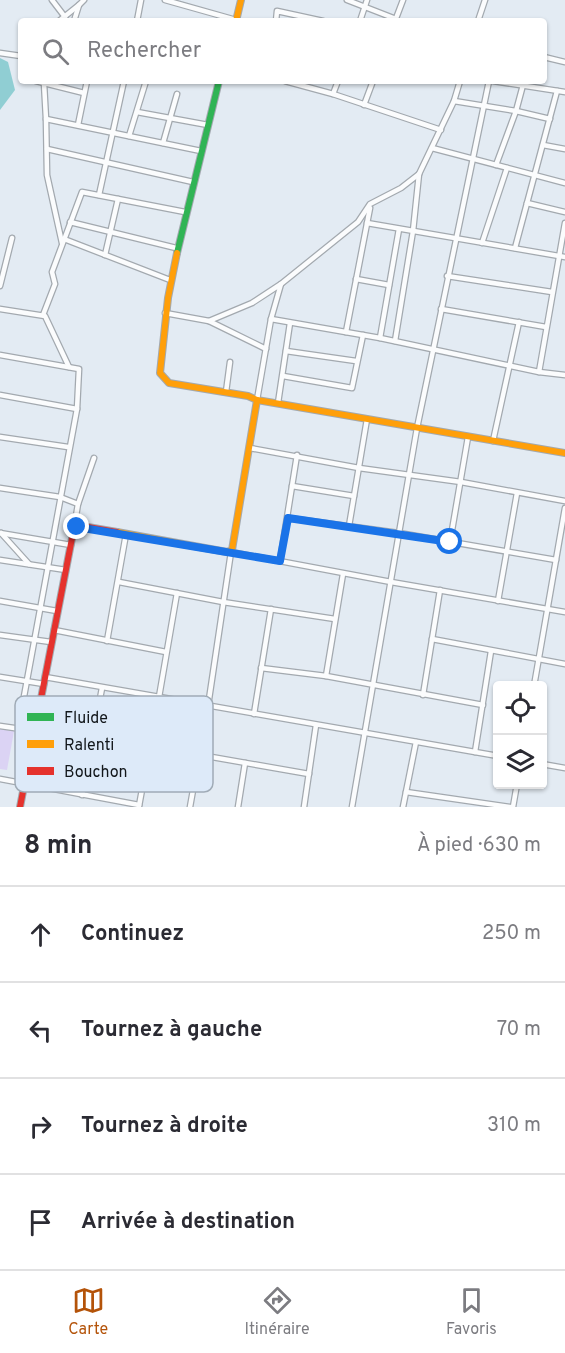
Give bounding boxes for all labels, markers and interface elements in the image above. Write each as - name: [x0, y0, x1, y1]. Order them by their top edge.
- search box: [18, 18, 547, 84]
- icon: search: [39, 35, 72, 68]
- text: Rechercher: [87, 38, 201, 65]
- route end: [63, 513, 89, 539]
- route start: [436, 528, 462, 554]
- map controls: [493, 681, 547, 789]
- button: locate: [493, 681, 547, 735]
- legend: [15, 696, 213, 792]
- text: Fluide: [64, 709, 108, 729]
- button: layers: [493, 735, 547, 789]
- text: Ralenti: [64, 736, 114, 756]
- text: Bouchon: [64, 763, 128, 783]
- text: 8 min: [24, 830, 92, 863]
- text: À pied · 630 m: [417, 833, 541, 859]
- icon: ahead: [24, 918, 57, 951]
- text: Continuez: [81, 921, 184, 948]
- text: 250 m: [482, 921, 541, 947]
- icon: left: [24, 1014, 57, 1047]
- text: Tournez à gauche: [81, 1017, 262, 1044]
- text: 70 m: [497, 1017, 541, 1043]
- icon: right: [24, 1110, 57, 1143]
- text: Tournez à droite: [81, 1113, 248, 1140]
- text: 310 m: [487, 1113, 541, 1139]
- icon: arrive: [24, 1206, 57, 1239]
- text: Arrivée à destination: [81, 1209, 295, 1236]
- tab: Carte: [68, 1284, 108, 1340]
- tab: Itinéraire: [245, 1284, 310, 1340]
- tab: Favoris: [446, 1284, 497, 1340]

